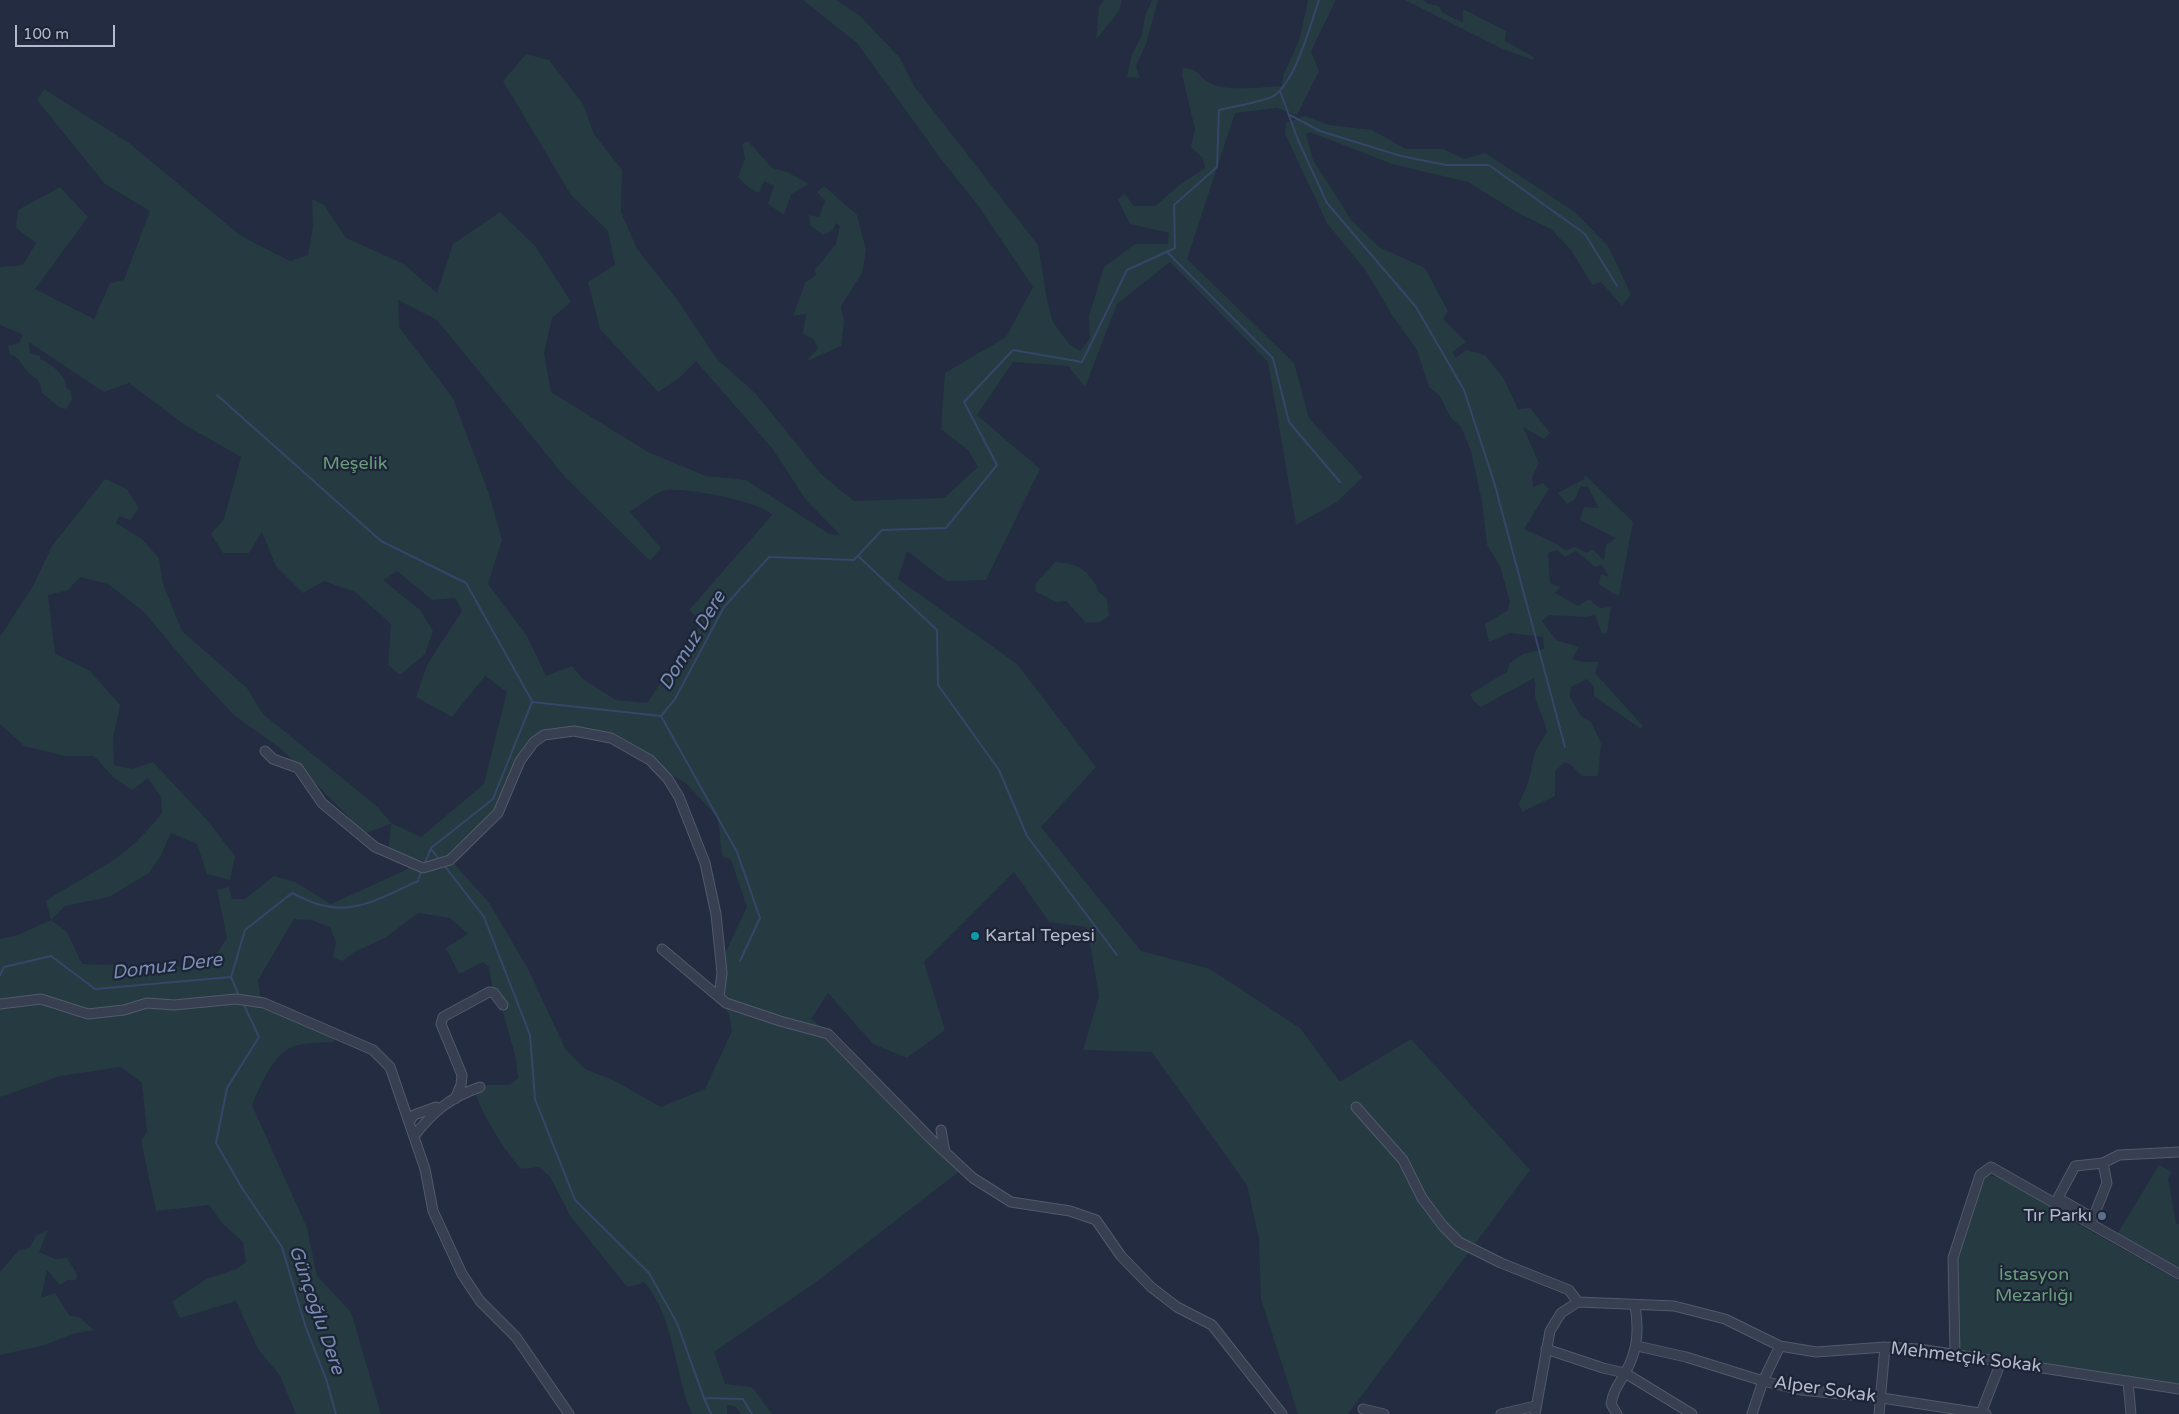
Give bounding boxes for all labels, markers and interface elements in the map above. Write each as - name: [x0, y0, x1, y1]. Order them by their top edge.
- scale bar: [18, 15, 118, 47]
- text: 100 m: [23, 25, 69, 43]
- park label: Meşelik: [323, 453, 387, 475]
- water label: Domuz Dere: [655, 587, 731, 695]
- place label: Kartal Tepesi: [985, 925, 1095, 947]
- marker: Kartal Tepesi: [969, 930, 981, 942]
- water label: Domuz Dere: [110, 949, 224, 985]
- place label: Tır Parkı: [2023, 1205, 2092, 1227]
- marker: Tır Parkı: [2096, 1210, 2108, 1222]
- water label: Günçoğlu Dere: [283, 1243, 349, 1377]
- park label: İstasyon Mezarlığı: [1995, 1264, 2073, 1306]
- street label: Mehmetçik Sokak: [1889, 1338, 2043, 1378]
- street label: Alper Sokak: [1773, 1372, 1877, 1408]

